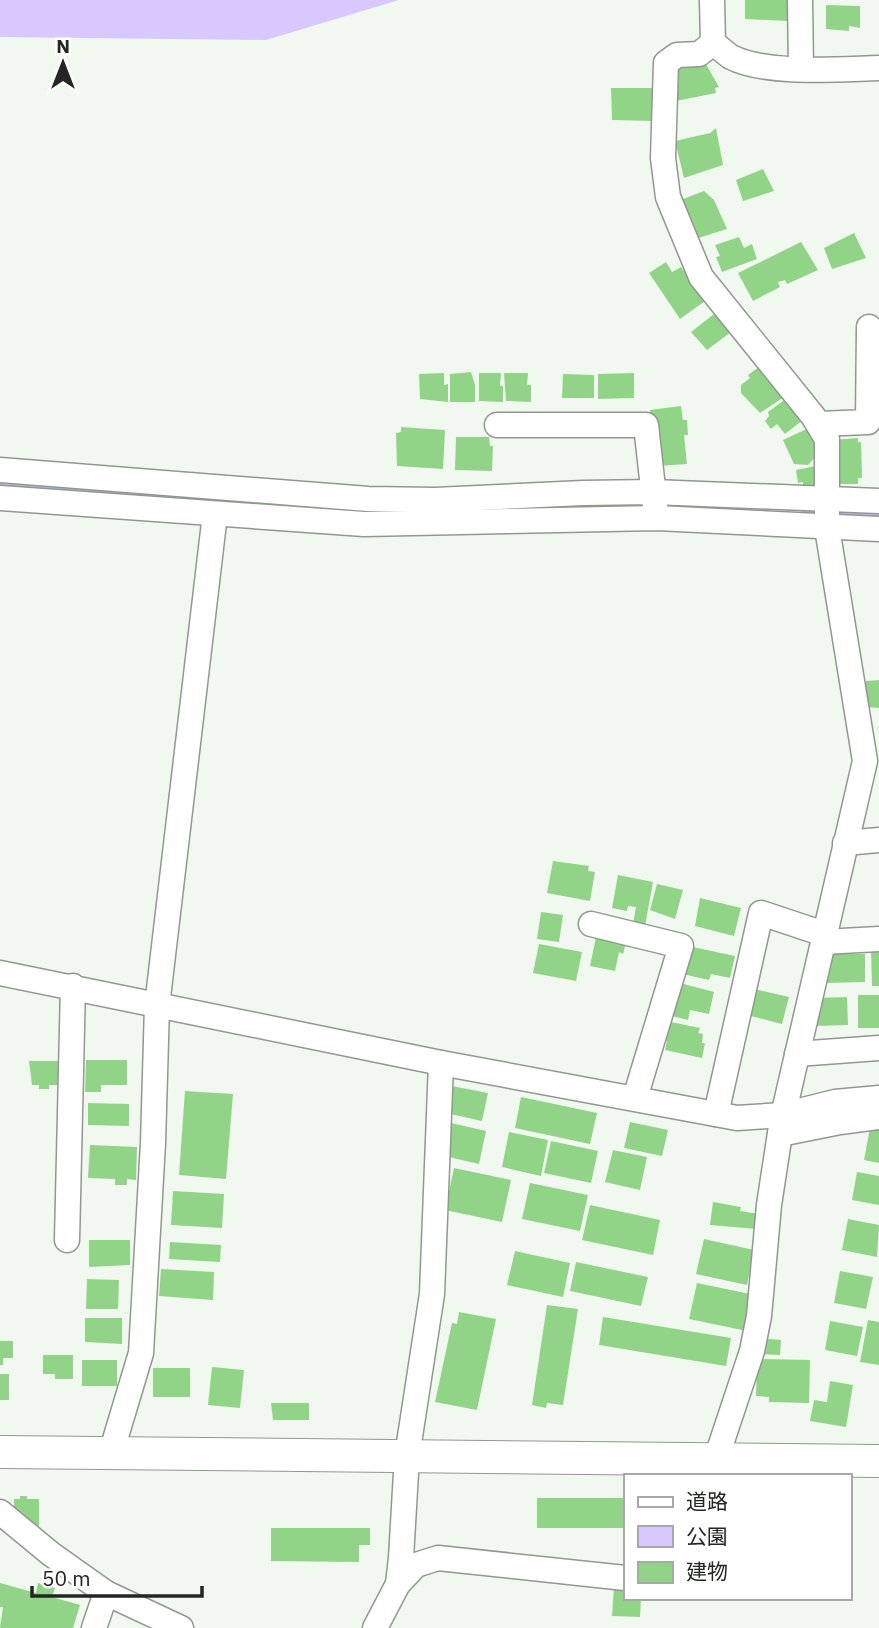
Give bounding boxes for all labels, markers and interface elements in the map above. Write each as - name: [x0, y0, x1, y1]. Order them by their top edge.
- north arrow: [28, 28, 98, 98]
- text: N: [56, 34, 70, 58]
- legend: [624, 1474, 851, 1600]
- text: 道路: [686, 1487, 728, 1515]
- text: 公園: [686, 1522, 728, 1550]
- scale bar: [32, 1554, 201, 1598]
- text: 建物: [686, 1557, 728, 1585]
- text: 50 m: [42, 1564, 91, 1592]

